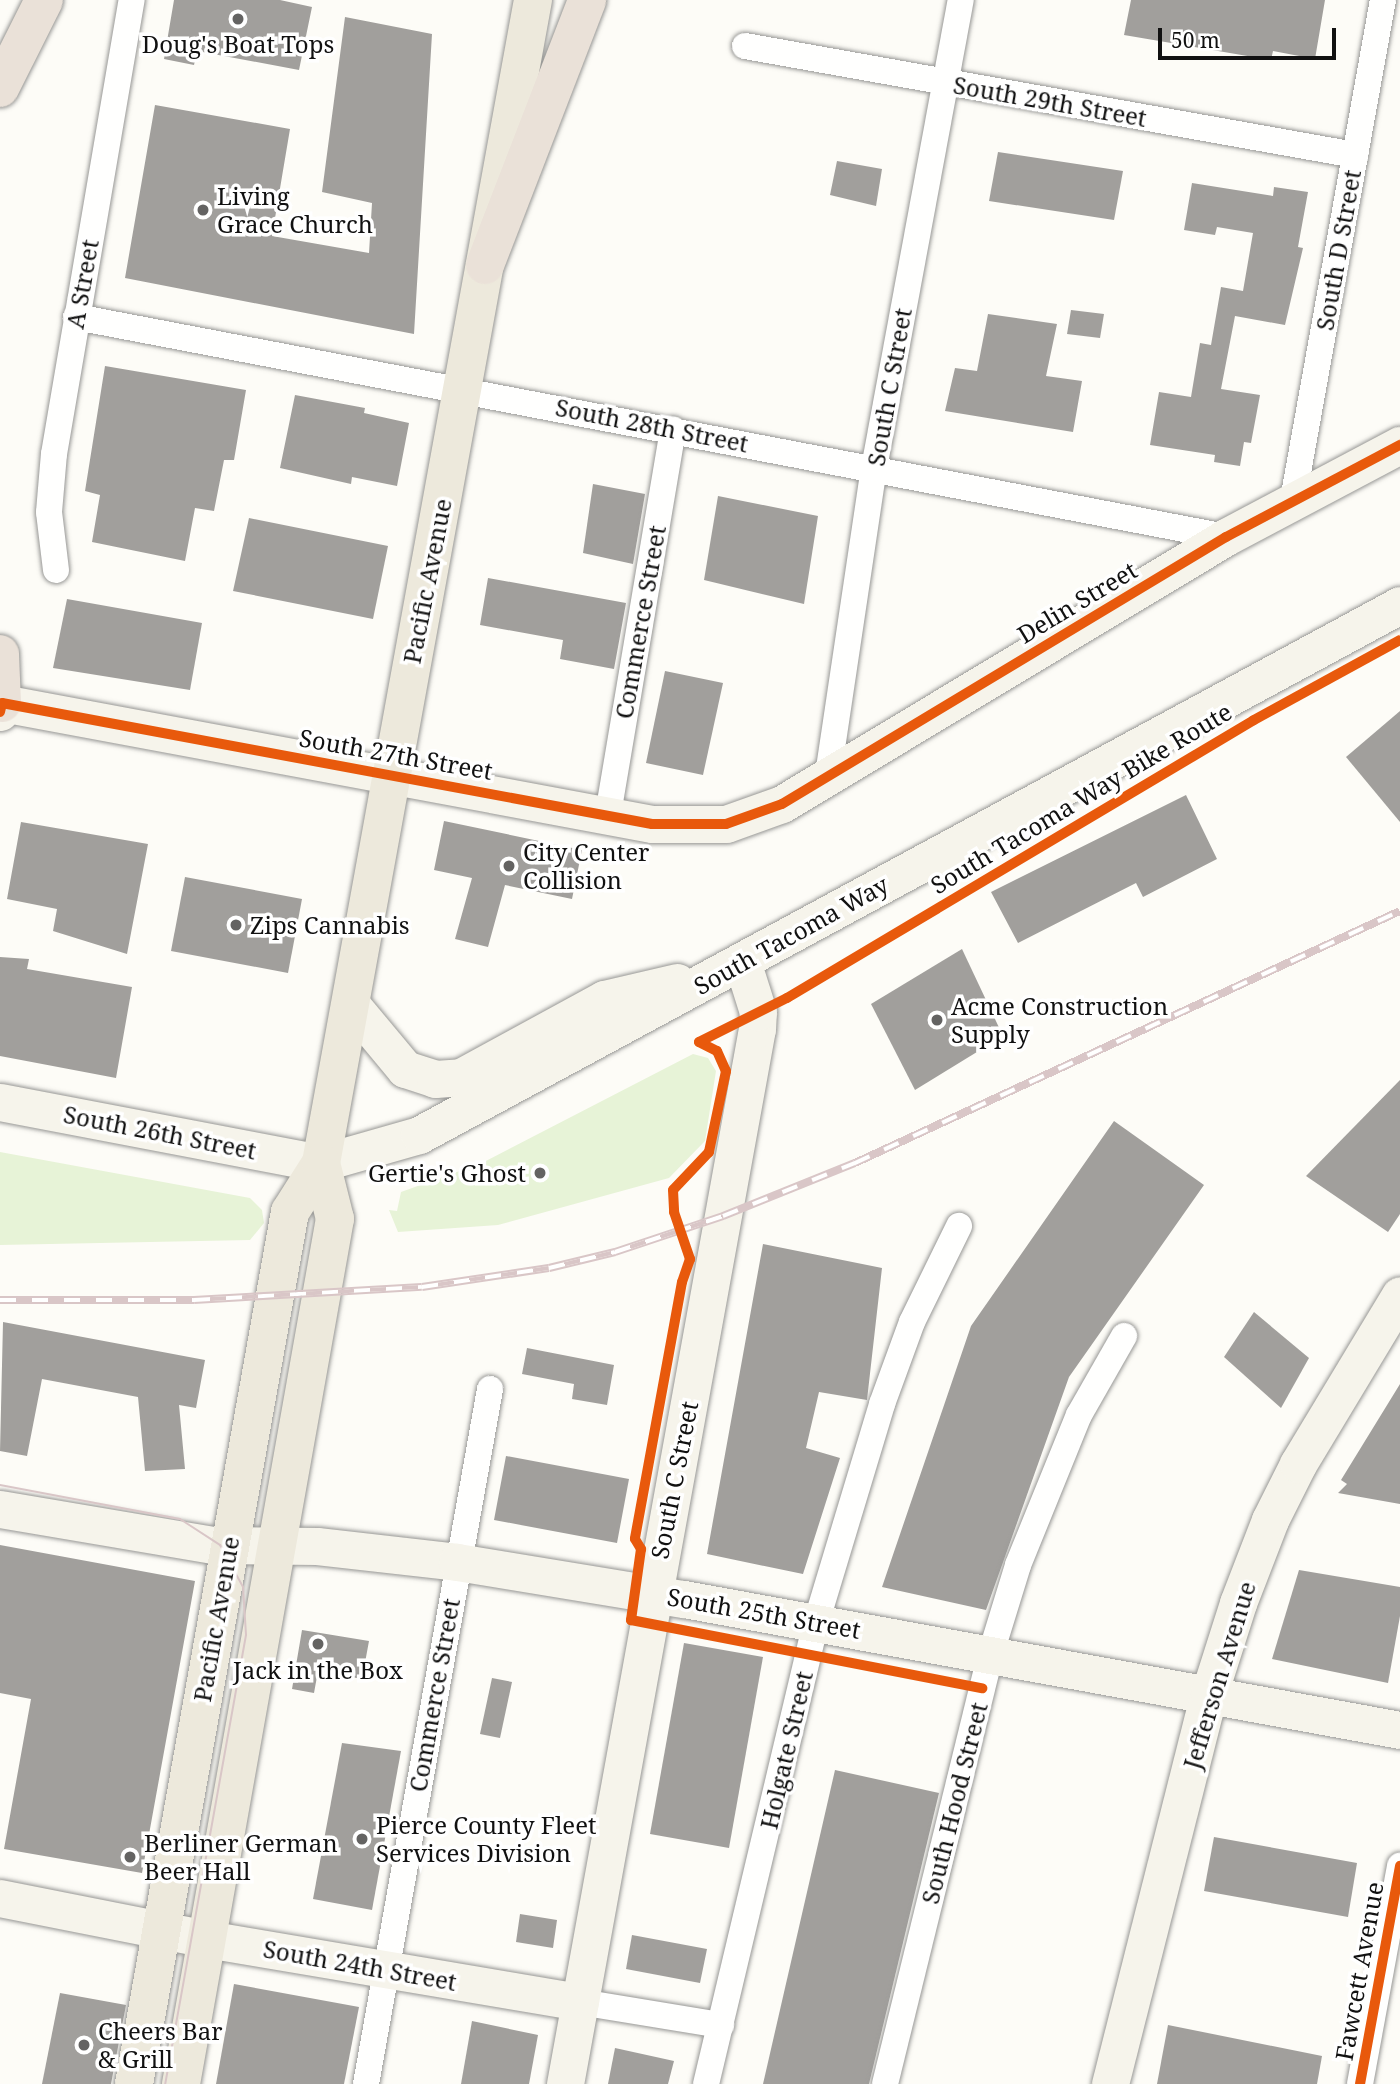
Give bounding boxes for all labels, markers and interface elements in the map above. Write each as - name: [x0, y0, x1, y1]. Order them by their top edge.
- marker: Doug's Boat Tops: [230, 11, 246, 27]
- scale bar: [1162, 14, 1340, 58]
- text: 50 m: [1171, 26, 1220, 54]
- place label: Doug's Boat Tops: [142, 30, 334, 58]
- street label: South 29th Street: [951, 70, 1149, 132]
- street label: South D Street: [1310, 167, 1366, 333]
- place label: Living Grace Church: [217, 182, 373, 238]
- marker: Living Grace Church: [195, 202, 211, 218]
- street label: A Street: [60, 237, 104, 331]
- street label: South C Street: [861, 306, 917, 468]
- street label: South 28th Street: [553, 392, 751, 458]
- street label: Pacific Avenue: [397, 496, 457, 666]
- street label: Commerce Street: [609, 523, 671, 721]
- street label: Delin Street: [1012, 555, 1142, 649]
- street label: South Tacoma Way Bike Route: [925, 697, 1237, 899]
- street label: South 27th Street: [297, 723, 495, 785]
- place label: City Center Collision: [523, 838, 649, 894]
- marker: City Center Collision: [501, 858, 517, 874]
- street label: South Tacoma Way: [689, 870, 893, 1000]
- place label: Zips Cannabis: [250, 911, 410, 939]
- marker: Zips Cannabis: [228, 917, 244, 933]
- place label: Acme Construction Supply: [951, 992, 1168, 1048]
- marker: Acme Construction Supply: [929, 1012, 945, 1028]
- street label: South 26th Street: [61, 1099, 259, 1165]
- place label: Gertie's Ghost: [368, 1159, 526, 1187]
- marker: Gertie's Ghost: [532, 1165, 548, 1181]
- street label: South C Street: [645, 1399, 703, 1561]
- street label: Pacific Avenue: [187, 1534, 245, 1704]
- street label: Jefferson Avenue: [1177, 1578, 1261, 1772]
- street label: South 25th Street: [665, 1582, 863, 1644]
- street label: Commerce Street: [403, 1596, 465, 1794]
- marker: Jack in the Box: [310, 1636, 326, 1652]
- place label: Jack in the Box: [233, 1656, 403, 1684]
- street label: Holgate Street: [754, 1668, 818, 1832]
- street label: South Hood Street: [915, 1699, 993, 1907]
- place label: Pierce County Fleet Services Division: [376, 1811, 596, 1867]
- place label: Berliner German Beer Hall: [144, 1829, 338, 1885]
- marker: Pierce County Fleet Services Division: [354, 1831, 370, 1847]
- marker: Berliner German Beer Hall: [122, 1849, 138, 1865]
- street label: Fawcett Avenue: [1329, 1879, 1389, 2063]
- street label: South 24th Street: [261, 1934, 459, 1996]
- place label: Cheers Bar & Grill: [98, 2017, 223, 2073]
- marker: Cheers Bar & Grill: [76, 2037, 92, 2053]

